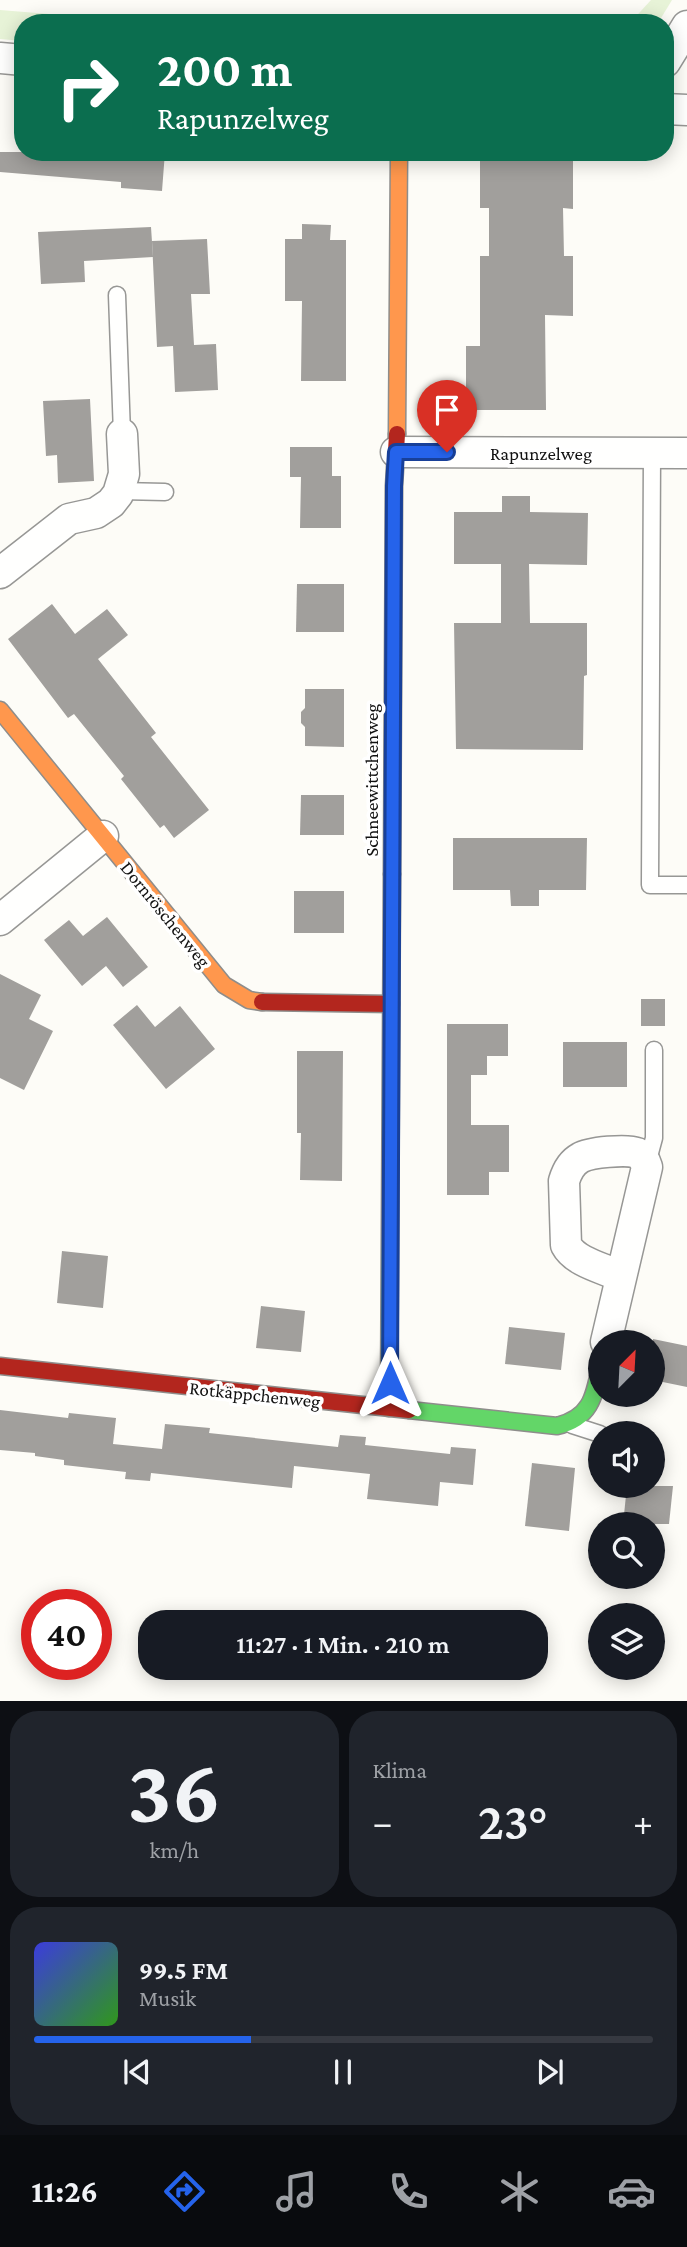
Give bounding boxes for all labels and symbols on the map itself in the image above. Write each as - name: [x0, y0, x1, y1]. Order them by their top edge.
- pin: [417, 380, 477, 452]
- street label: Rapunzelweg: [490, 443, 592, 464]
- street label: Schneewittchenweg: [361, 703, 382, 857]
- street label: Dornröschenweg: [117, 857, 215, 971]
- north arrow: [588, 1330, 665, 1407]
- position arrow: [353, 1346, 427, 1420]
- street label: Rotkäppchenweg: [188, 1377, 321, 1412]
- speed limit sign: 40: [21, 1589, 112, 1680]

